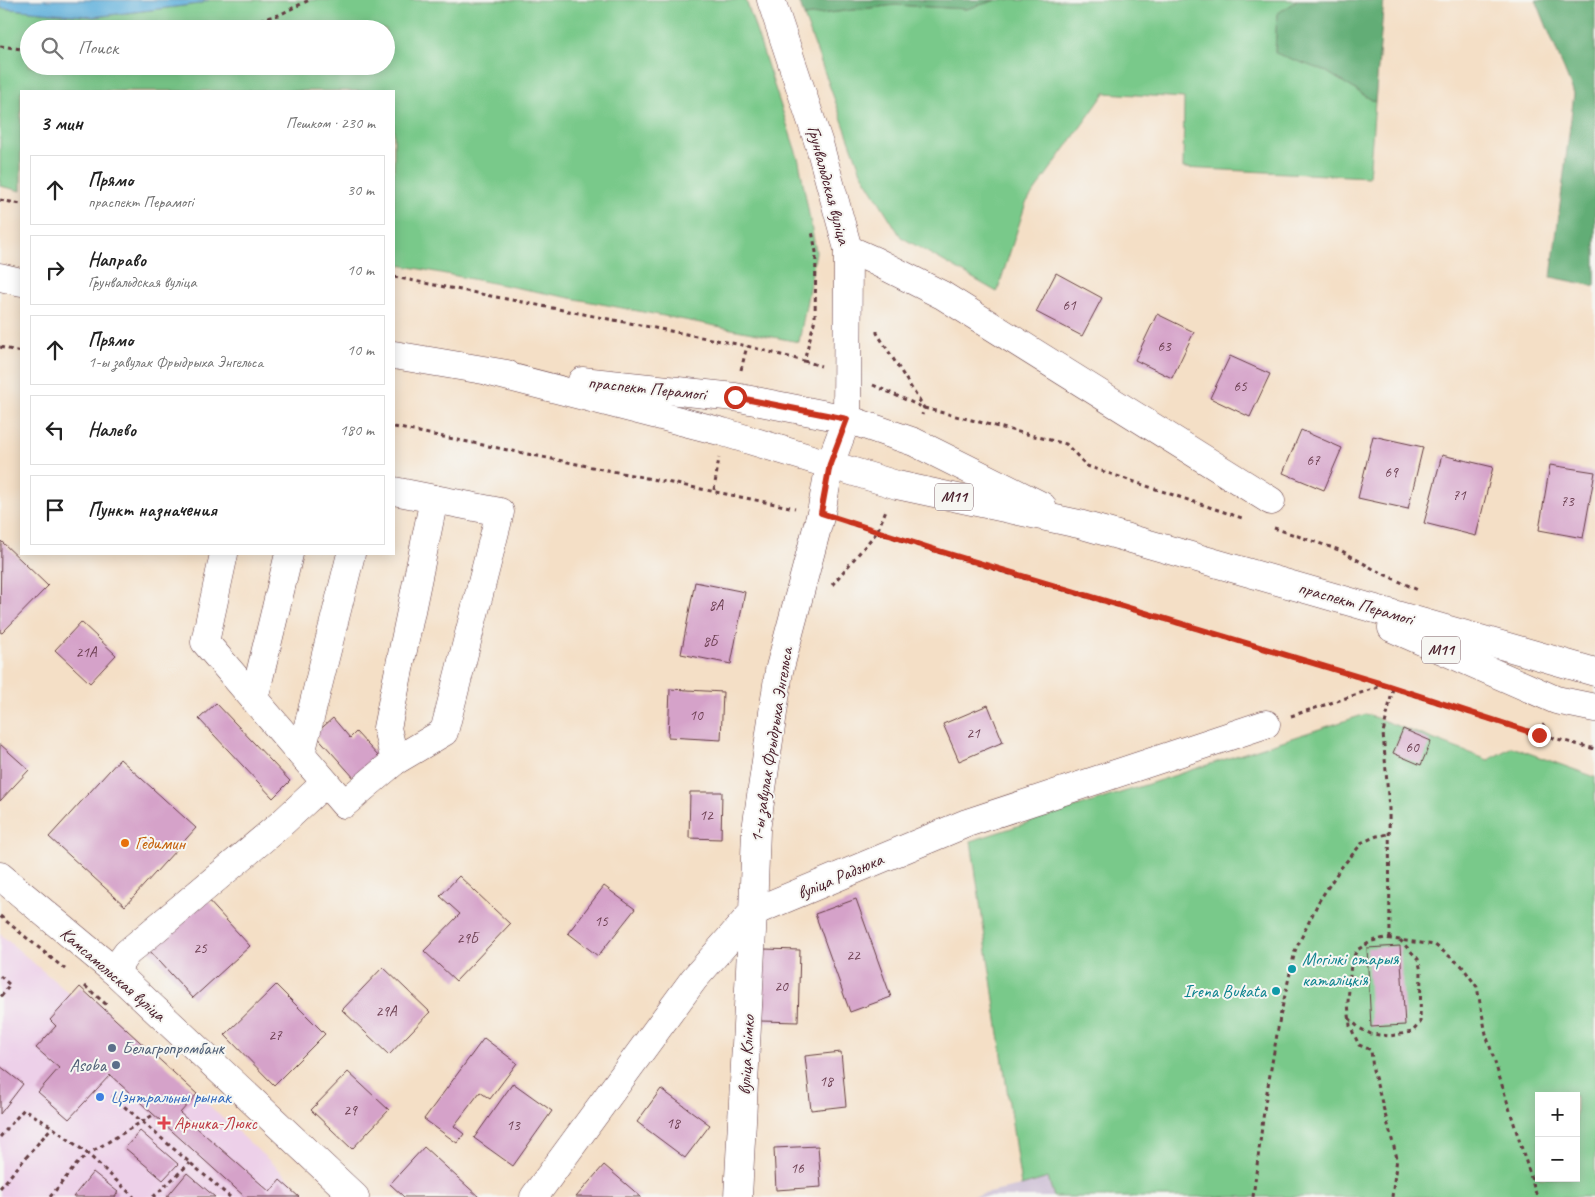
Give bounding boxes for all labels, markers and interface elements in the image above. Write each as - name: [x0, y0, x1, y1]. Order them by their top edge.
- search box: [20, 20, 395, 75]
- icon: search: [38, 34, 66, 62]
- text: Поиск: [78, 36, 118, 60]
- text: 3 мин: [40, 110, 83, 136]
- text: Пешком · 230 m: [286, 113, 375, 133]
- street label: Грунвальдская вуліца: [803, 123, 856, 248]
- text: Прямо: [88, 168, 133, 192]
- icon: ahead: [41, 176, 69, 204]
- text: 30 m: [347, 180, 374, 200]
- text: праспект Перамогі: [88, 192, 193, 212]
- text: Направо: [88, 248, 146, 272]
- icon: right: [41, 256, 69, 284]
- text: 10 m: [347, 260, 374, 280]
- text: Грунвальдская вуліца: [88, 272, 196, 292]
- house number: 61: [1062, 296, 1077, 315]
- text: Прямо: [88, 328, 133, 352]
- icon: ahead: [41, 336, 69, 364]
- house number: 63: [1157, 337, 1172, 356]
- text: 10 m: [347, 340, 374, 360]
- text: 1-ы завулак Фрыдрыха Энгельса: [88, 352, 263, 372]
- street label: праспект Перамогі: [587, 371, 710, 405]
- house number: 65: [1233, 377, 1248, 396]
- route start: [724, 386, 747, 409]
- icon: left: [41, 416, 69, 444]
- text: Налево: [88, 418, 136, 442]
- text: 180 m: [340, 420, 374, 440]
- house number: 67: [1306, 451, 1321, 470]
- house number: 69: [1384, 463, 1399, 482]
- road number: М11: [935, 484, 973, 511]
- house number: 71: [1452, 486, 1467, 505]
- house number: 73: [1560, 492, 1575, 511]
- icon: arrive: [41, 496, 69, 524]
- text: Пункт назначения: [88, 498, 217, 522]
- street label: праспект Перамогі: [1296, 576, 1419, 631]
- house number: 8А: [709, 596, 725, 615]
- house number: 8Б: [703, 632, 720, 651]
- road number: М11: [1422, 636, 1460, 664]
- house number: 21А: [75, 643, 98, 662]
- street label: 1-ы завулак Фрыдрыха Энгельса: [745, 644, 799, 844]
- house number: 10: [689, 706, 704, 725]
- house number: 21: [966, 724, 981, 743]
- route end: [1528, 724, 1551, 747]
- house number: 60: [1405, 738, 1420, 757]
- house number: 12: [699, 806, 714, 825]
- place label: Гедимин: [135, 832, 186, 854]
- marker: Гедимин: [119, 837, 131, 849]
- street label: вуліца Радзюка: [794, 848, 887, 904]
- house number: 15: [594, 912, 609, 931]
- street label: Камсамольская вуліца: [56, 922, 171, 1027]
- house number: 29Б: [456, 929, 480, 948]
- house number: 25: [193, 939, 208, 958]
- house number: 22: [846, 946, 861, 965]
- place label: Могілкі старыя каталіцкія: [1302, 948, 1400, 991]
- marker: Могілкі старыя каталіцкія: [1286, 963, 1298, 975]
- house number: 20: [774, 977, 789, 996]
- place label: Irena Bukata: [1183, 980, 1268, 1002]
- marker: Irena Bukata: [1270, 985, 1282, 997]
- house number: 29А: [375, 1002, 398, 1021]
- street label: вуліца Клімко: [733, 1013, 759, 1095]
- house number: 27: [268, 1026, 283, 1045]
- place label: Белагропромбанк: [122, 1037, 226, 1059]
- marker: Белагропромбанк: [106, 1042, 118, 1054]
- place label: Asoba: [70, 1054, 108, 1076]
- marker: Asoba: [110, 1059, 122, 1071]
- house number: 18: [819, 1072, 834, 1091]
- place label: Цэнтральны рынак: [110, 1086, 232, 1108]
- marker: Цэнтральны рынак: [94, 1091, 106, 1103]
- map controls: [1535, 1092, 1580, 1182]
- button: +: [1535, 1092, 1580, 1137]
- house number: 29: [343, 1101, 358, 1120]
- place label: Арника-Люкс: [174, 1112, 257, 1134]
- house number: 18: [666, 1114, 681, 1133]
- house number: 13: [506, 1116, 521, 1135]
- marker: Арника-Люкс: [158, 1117, 170, 1129]
- button: −: [1535, 1137, 1580, 1182]
- house number: 16: [790, 1159, 805, 1178]

